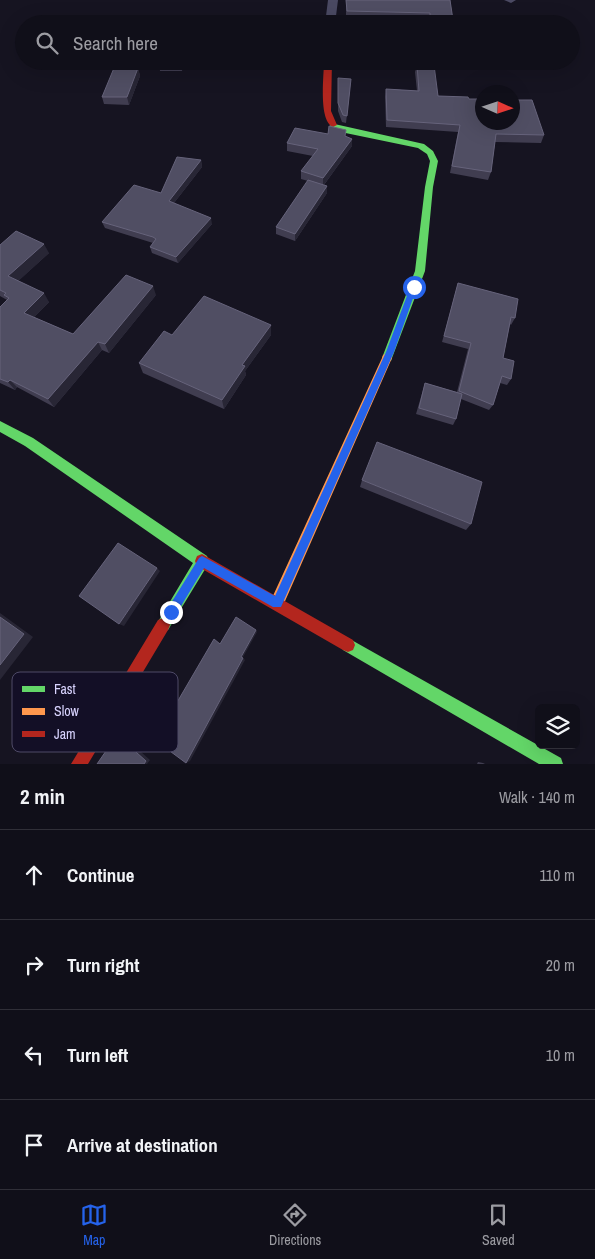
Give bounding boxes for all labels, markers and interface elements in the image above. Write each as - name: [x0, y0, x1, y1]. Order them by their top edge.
- search box: [15, 15, 580, 70]
- icon: search: [33, 29, 61, 57]
- text: Search here: [73, 30, 158, 56]
- north arrow: [475, 85, 520, 130]
- route start: [403, 276, 426, 299]
- route end: [160, 601, 183, 624]
- legend: [12, 672, 178, 752]
- text: Fast: [54, 680, 76, 698]
- text: Slow: [54, 702, 80, 720]
- map controls: [535, 704, 580, 749]
- button: layers: [535, 704, 580, 749]
- text: Jam: [54, 725, 76, 743]
- text: 2 min: [20, 782, 65, 811]
- text: Walk · 140 m: [499, 786, 575, 808]
- icon: ahead: [20, 861, 48, 889]
- text: Continue: [67, 862, 135, 888]
- text: 110 m: [539, 864, 575, 886]
- icon: right: [20, 951, 48, 979]
- text: Turn right: [67, 952, 139, 978]
- text: 20 m: [546, 954, 575, 976]
- icon: left: [20, 1041, 48, 1069]
- text: Turn left: [67, 1042, 128, 1068]
- text: 10 m: [546, 1044, 575, 1066]
- icon: arrive: [20, 1131, 48, 1159]
- text: Arrive at destination: [67, 1132, 218, 1158]
- tab: Map: [80, 1201, 108, 1249]
- tab: Directions: [269, 1201, 321, 1249]
- tab: Saved: [482, 1201, 515, 1249]

